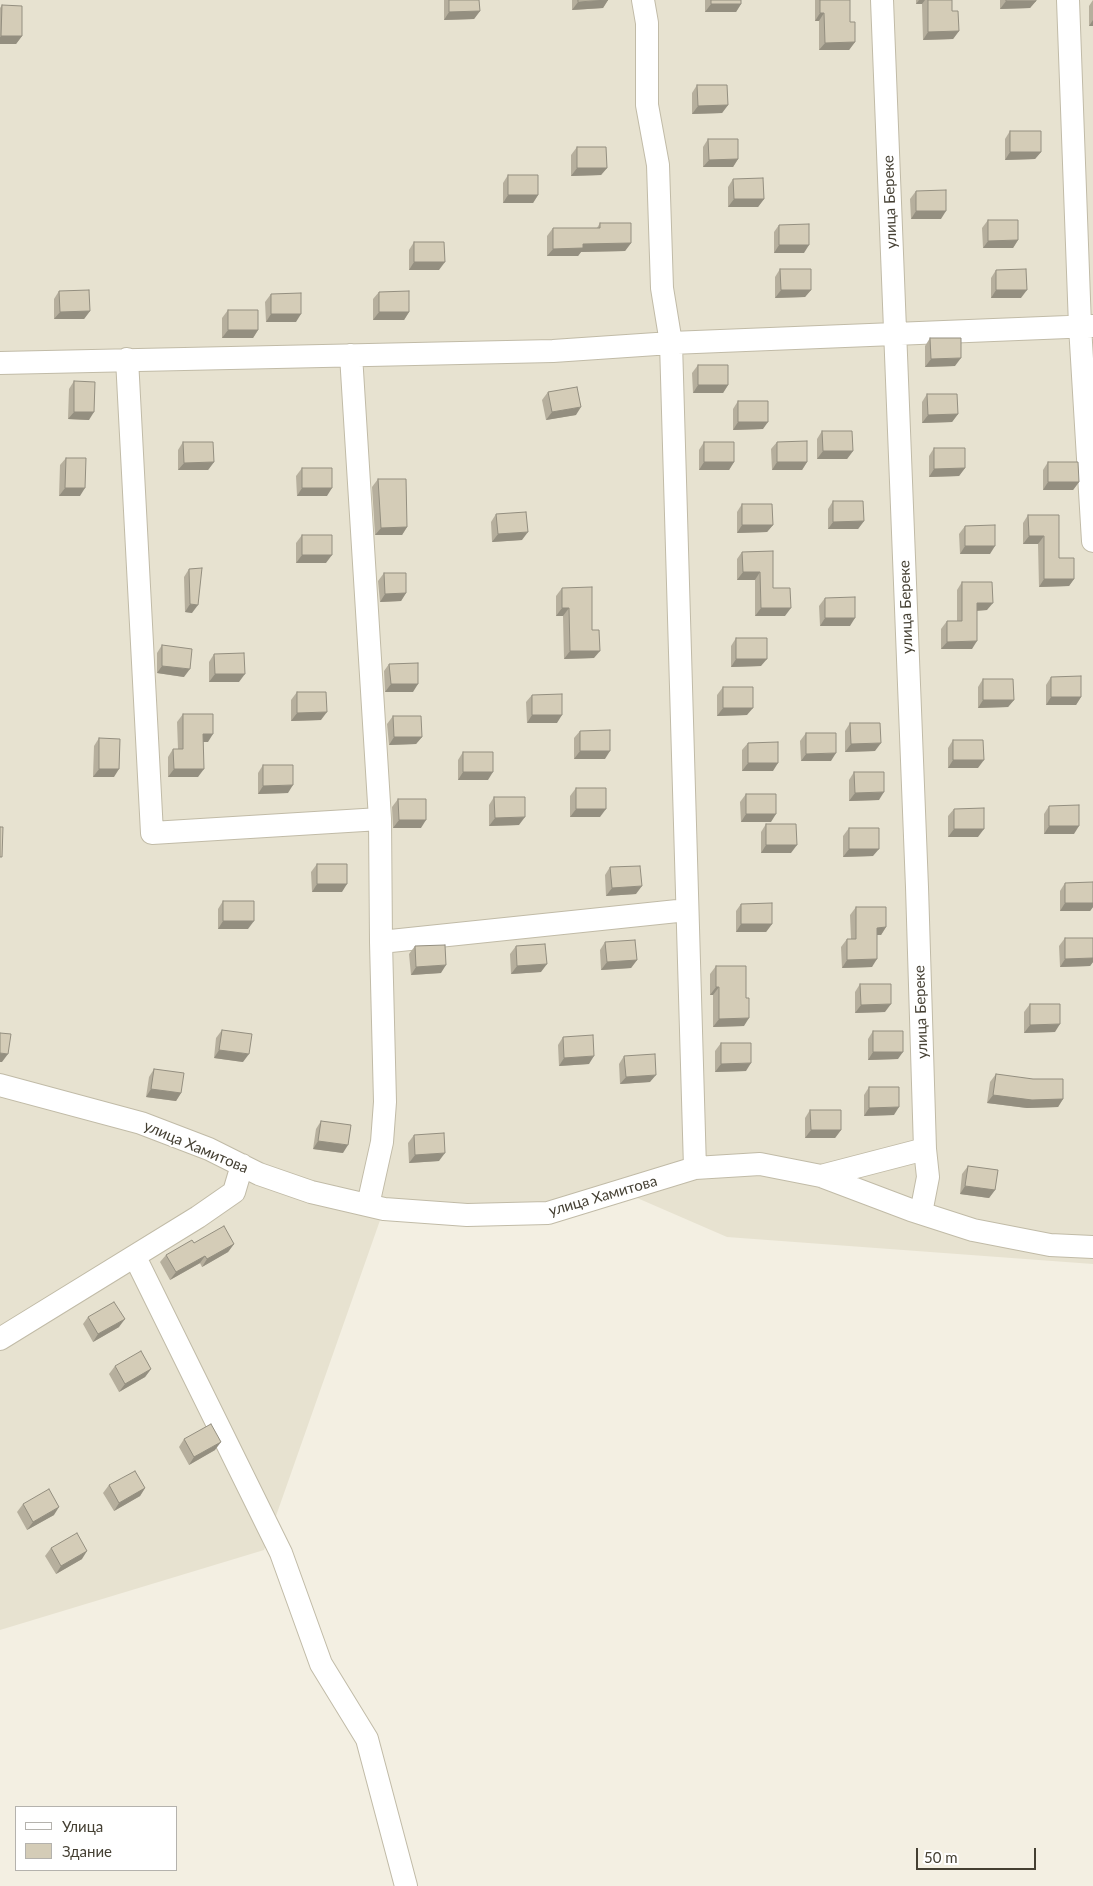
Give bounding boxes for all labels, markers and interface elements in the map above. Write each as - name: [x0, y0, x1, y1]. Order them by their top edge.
- street label: улица Береке: [879, 155, 901, 249]
- street label: улица Береке: [895, 560, 917, 654]
- street label: улица Береке: [910, 965, 932, 1059]
- street label: улица Хамитова: [141, 1117, 251, 1177]
- street label: улица Хамитова: [547, 1172, 659, 1220]
- legend: [15, 1806, 178, 1871]
- text: Улица: [62, 1817, 103, 1835]
- scale bar: [918, 1838, 1038, 1870]
- text: Здание: [62, 1842, 112, 1860]
- text: 50 m: [924, 1848, 958, 1866]

